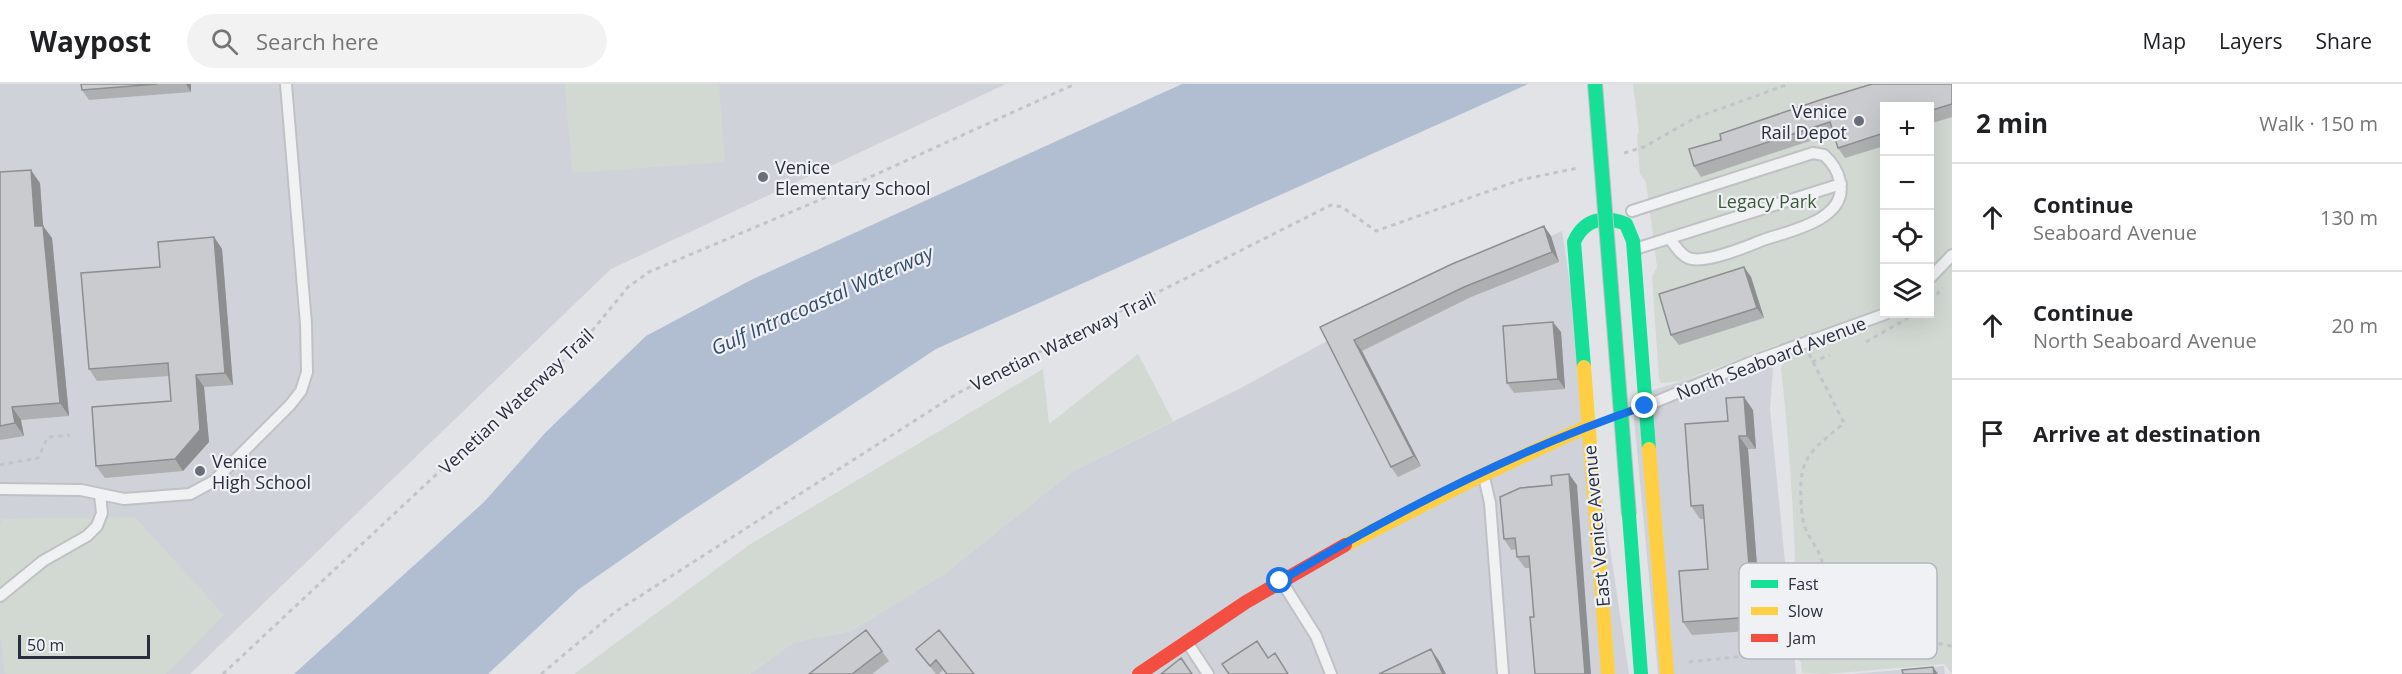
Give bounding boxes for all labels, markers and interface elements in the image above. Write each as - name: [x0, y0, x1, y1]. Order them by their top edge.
- search box: [187, 14, 607, 68]
- text: Waypost: [30, 22, 151, 60]
- icon: search: [208, 25, 241, 58]
- text: Search here: [256, 26, 379, 56]
- text: Map: [2143, 27, 2186, 55]
- text: Layers: [2219, 27, 2283, 55]
- text: Share: [2316, 27, 2372, 55]
- place label: Venice Rail Depot: [1761, 99, 1847, 144]
- map controls: [1880, 102, 1934, 318]
- button: +: [1880, 102, 1934, 156]
- text: 2 min: [1976, 105, 2048, 141]
- text: Walk · 150 m: [2259, 110, 2378, 137]
- marker: Venice Rail Depot: [1852, 114, 1866, 128]
- place label: Venice Elementary School: [775, 155, 931, 200]
- button: −: [1880, 156, 1934, 210]
- marker: Venice Elementary School: [756, 170, 770, 184]
- park label: Legacy Park: [1717, 189, 1817, 213]
- text: Continue: [2033, 189, 2133, 219]
- icon: ahead: [1976, 201, 2009, 234]
- text: 130 m: [2320, 204, 2378, 231]
- button: locate: [1880, 210, 1934, 264]
- text: Seaboard Avenue: [2033, 219, 2197, 246]
- water label: Gulf Intracoastal Waterway: [707, 238, 939, 361]
- button: layers: [1880, 264, 1934, 318]
- street label: Venetian Waterway Trail: [966, 286, 1160, 396]
- text: Continue: [2033, 297, 2133, 327]
- icon: ahead: [1976, 309, 2009, 342]
- street label: North Seaboard Avenue: [1673, 311, 1869, 405]
- text: 20 m: [2331, 312, 2378, 339]
- street label: Venetian Waterway Trail: [434, 323, 598, 479]
- text: North Seaboard Avenue: [2033, 327, 2257, 354]
- route end: [1631, 392, 1657, 418]
- icon: arrive: [1976, 417, 2009, 450]
- text: Arrive at destination: [2033, 418, 2261, 448]
- street label: East Venice Avenue: [1577, 444, 1615, 608]
- place label: Venice High School: [212, 449, 311, 494]
- marker: Venice High School: [193, 464, 207, 478]
- legend: [1739, 563, 1937, 659]
- route start: [1266, 567, 1292, 593]
- text: Fast: [1788, 573, 1819, 595]
- text: Slow: [1788, 600, 1823, 622]
- text: Jam: [1786, 627, 1816, 649]
- scale bar: [18, 632, 150, 660]
- text: 50 m: [27, 634, 64, 656]

